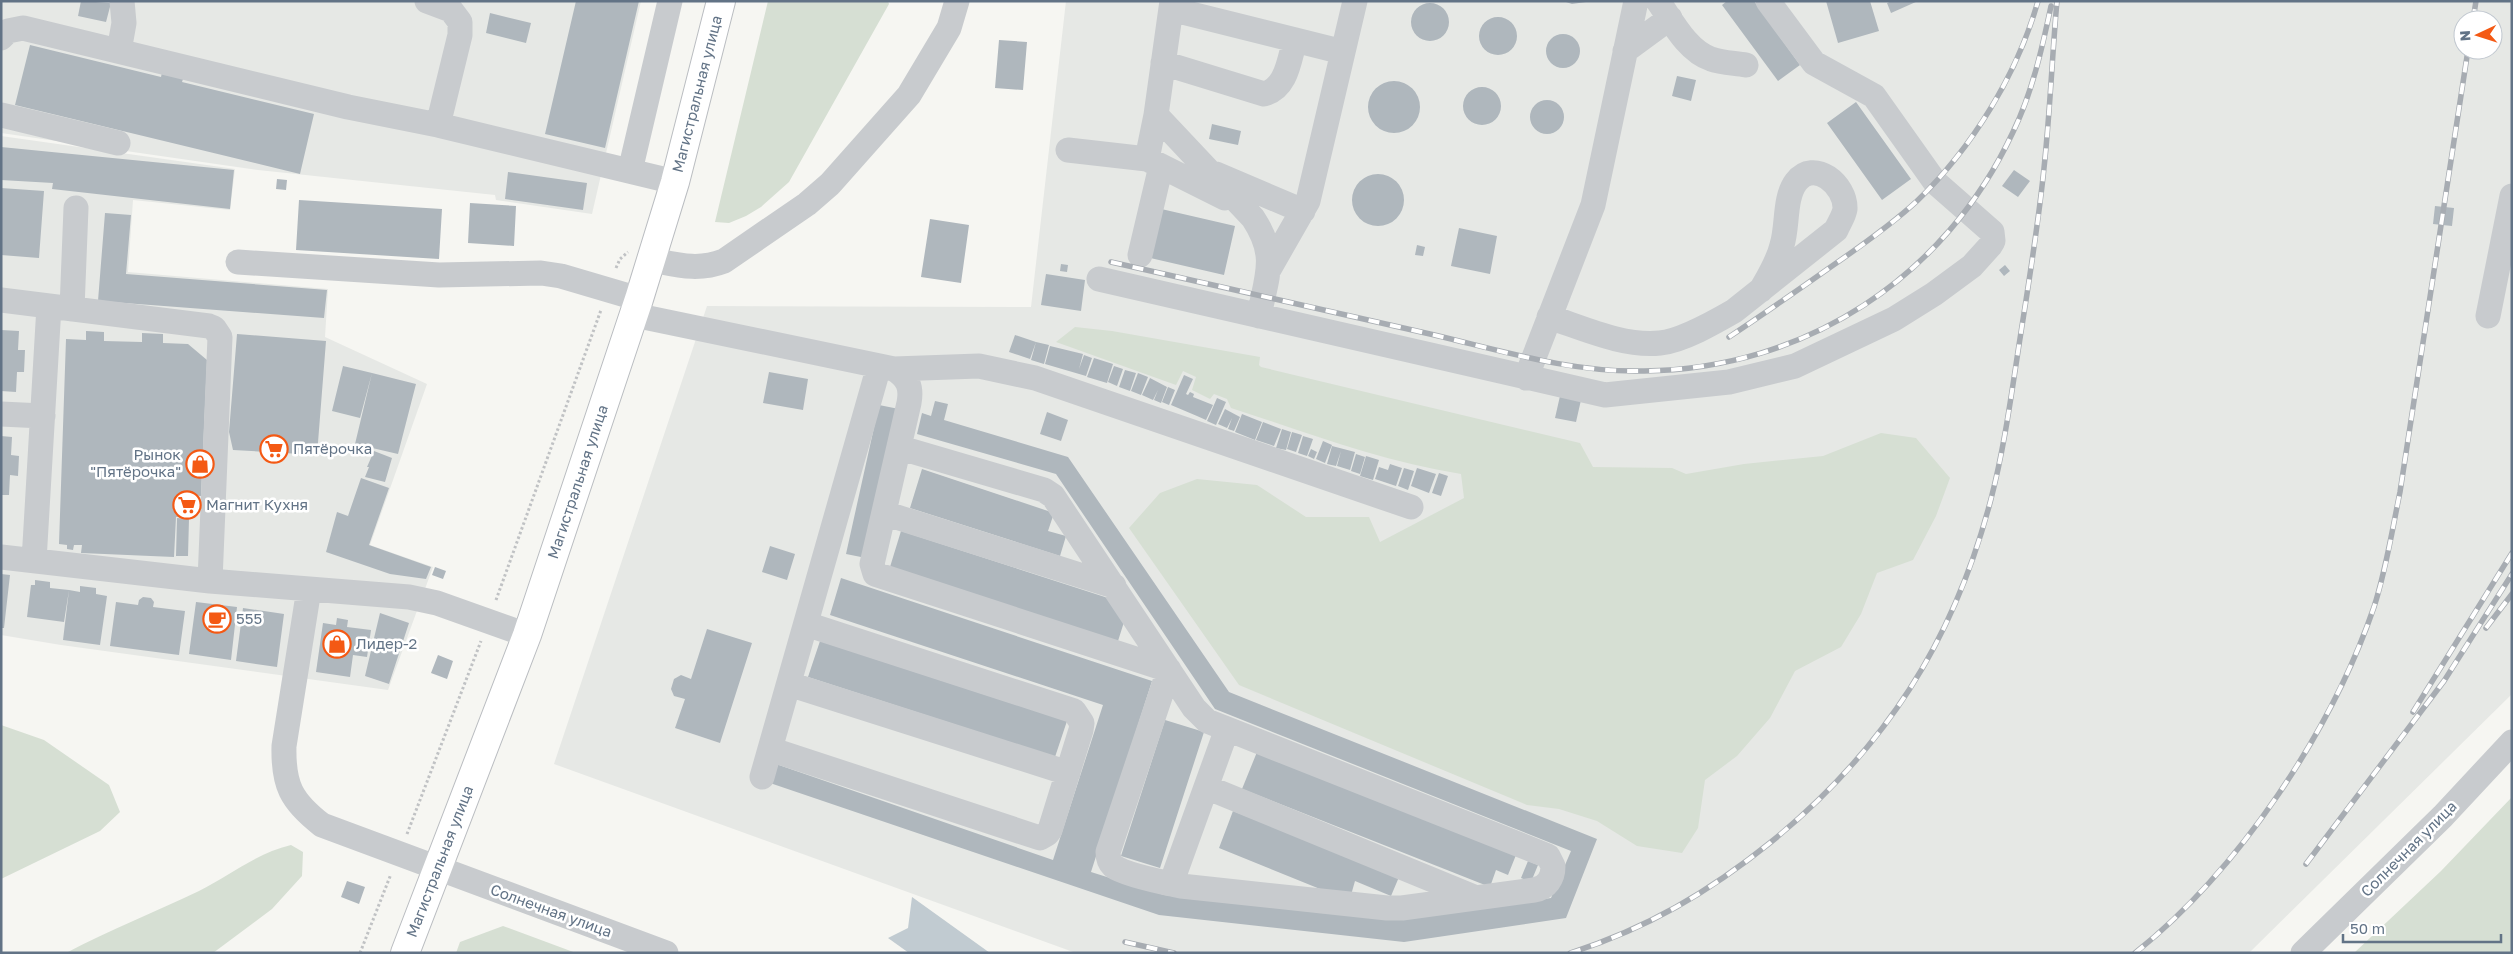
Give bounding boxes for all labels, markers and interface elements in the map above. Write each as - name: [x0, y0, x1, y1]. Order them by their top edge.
- north arrow: [2453, 10, 2503, 60]
- street label: Магистральная улица: [668, 13, 725, 174]
- text: N: [2456, 30, 2473, 42]
- street label: Магистральная улица: [543, 402, 611, 561]
- supermarket icon: Пятёрочка: [259, 434, 289, 464]
- place label: Пятёрочка: [293, 439, 372, 457]
- place label: Рынок "Пятёрочка": [90, 445, 181, 480]
- shop icon: Рынок "Пятёрочка": [185, 449, 215, 479]
- supermarket icon: Магнит Кухня: [172, 490, 202, 520]
- place label: Магнит Кухня: [206, 495, 308, 513]
- cafe icon: 555: [202, 604, 232, 634]
- place label: 555: [236, 609, 262, 627]
- shop icon: Лидер-2: [322, 629, 352, 659]
- place label: Лидер-2: [356, 634, 417, 652]
- street label: Магистральная улица: [402, 783, 476, 940]
- street label: Солнечная улица: [2357, 797, 2460, 900]
- street label: Солнечная улица: [488, 880, 615, 940]
- scale bar: [2343, 912, 2500, 944]
- text: 50 m: [2350, 919, 2385, 937]

